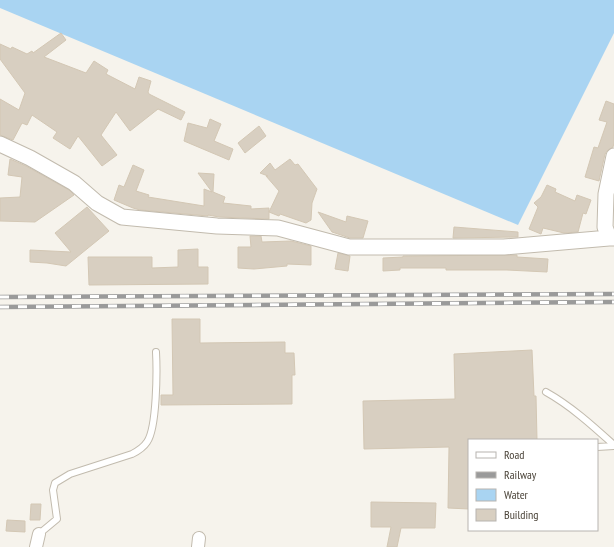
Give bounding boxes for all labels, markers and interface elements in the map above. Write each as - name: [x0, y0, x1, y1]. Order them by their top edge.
- legend: [468, 439, 598, 531]
- text: Road: [504, 447, 524, 462]
- text: Railway: [504, 467, 537, 482]
- text: Water: [504, 487, 529, 502]
- text: Building: [504, 507, 539, 522]

